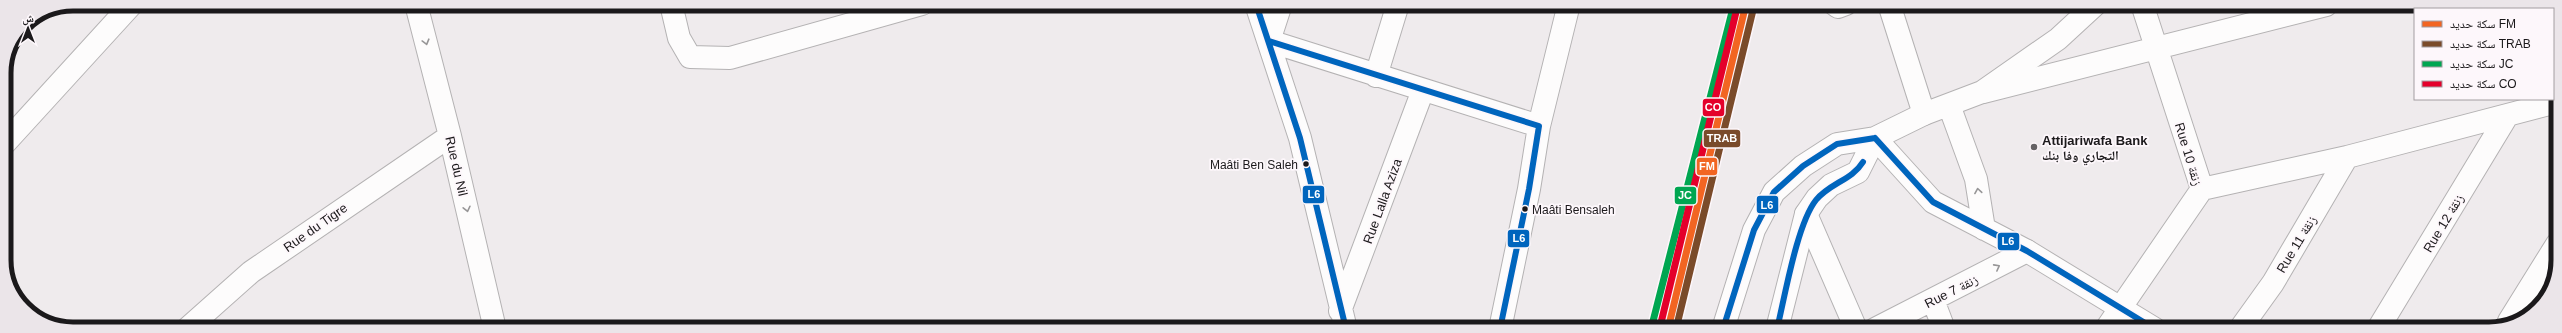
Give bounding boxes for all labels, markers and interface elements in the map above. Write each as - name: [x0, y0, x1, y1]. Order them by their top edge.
- north arrow: [8, 8, 48, 48]
- legend: [2414, 8, 2554, 100]
- text: ش: [22, 12, 34, 26]
- text: سكة حديد FM: [2450, 17, 2516, 31]
- text: سكة حديد TRAB: [2450, 37, 2531, 51]
- one-way arrow: [421, 38, 430, 45]
- text: سكة حديد JC: [2450, 57, 2514, 71]
- text: سكة حديد CO: [2450, 77, 2517, 91]
- line badge: CO: [1702, 98, 1725, 117]
- text: CO: [1705, 101, 1722, 113]
- street label: Rue 10 زنقة: [2171, 121, 2205, 188]
- line badge: TRAB: [1703, 129, 1741, 148]
- text: TRAB: [1707, 132, 1737, 144]
- place label: Attijariwafa Bank التجاري وفا بنك: [2042, 133, 2148, 166]
- street label: Rue du Nil: [442, 135, 471, 197]
- marker: Attijariwafa Bank التجاري وفا بنك: [2029, 142, 2039, 152]
- street label: Rue Lalla Aziza: [1360, 156, 1405, 246]
- line badge: FM: [1696, 157, 1718, 176]
- place label: Maâti Ben Saleh: [1210, 158, 1298, 172]
- marker: Maâti Ben Saleh: [1301, 159, 1311, 169]
- text: FM: [1699, 160, 1715, 172]
- line badge: L6: [1302, 185, 1325, 204]
- line badge: JC: [1674, 186, 1697, 205]
- text: L6: [1308, 188, 1320, 200]
- one-way arrow: [1974, 188, 1983, 194]
- text: JC: [1678, 189, 1692, 201]
- street label: Rue 12 زنقة: [2420, 192, 2467, 256]
- line badge: L6: [1756, 195, 1779, 214]
- text: L6: [1761, 199, 1773, 211]
- street label: Rue du Tigre: [280, 200, 350, 255]
- place label: Maâti Bensaleh: [1532, 203, 1615, 217]
- marker: Maâti Bensaleh: [1520, 204, 1530, 214]
- one-way arrow: [463, 206, 471, 212]
- street label: Rue 11 زنقة: [2273, 213, 2320, 276]
- line badge: L6: [1507, 229, 1530, 248]
- text: L6: [1513, 232, 1525, 244]
- line badge: L6: [1997, 232, 2020, 251]
- text: L6: [2002, 235, 2014, 247]
- one-way arrow: [1993, 264, 2000, 272]
- street label: Rue 7 زنقة: [1922, 272, 1981, 312]

